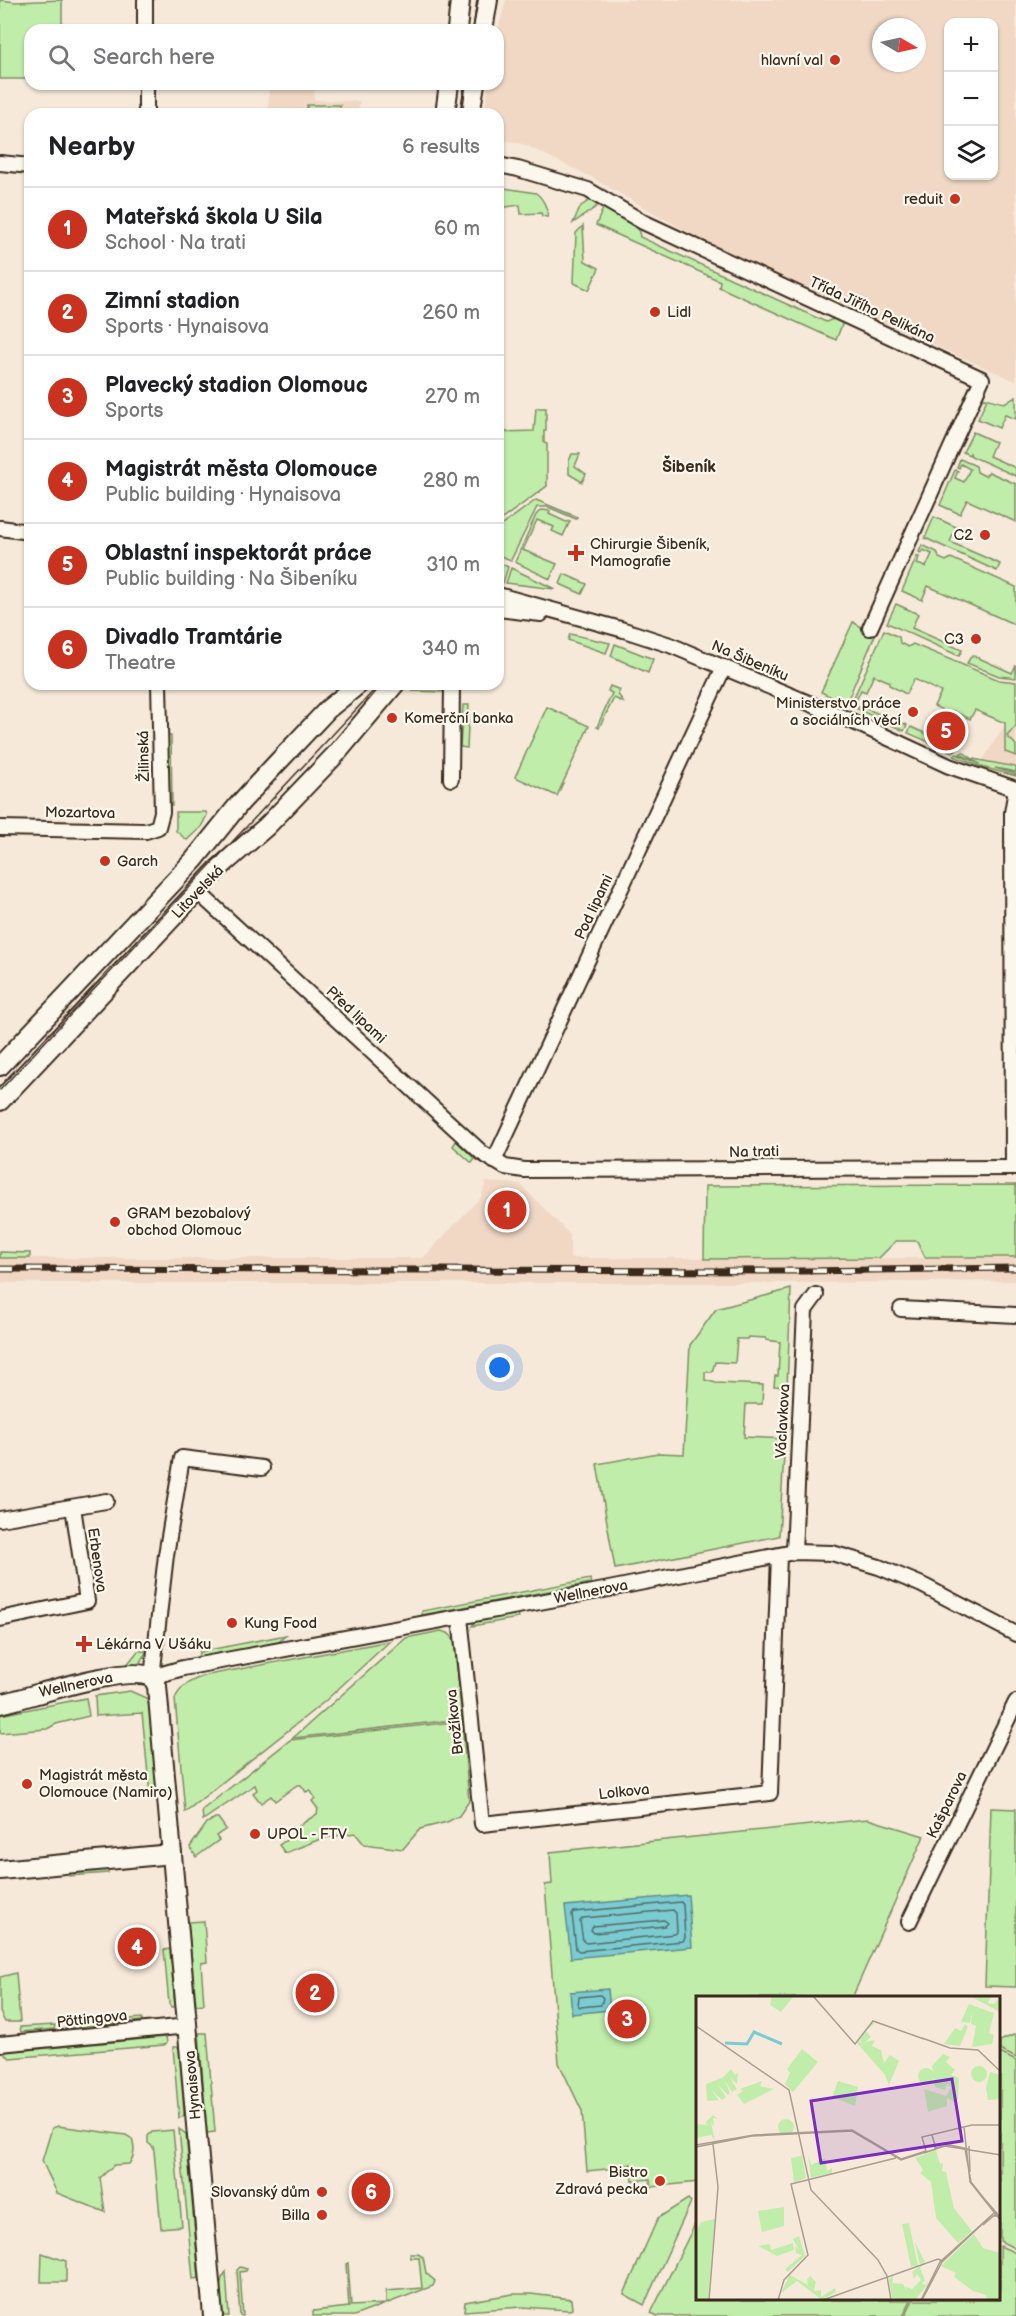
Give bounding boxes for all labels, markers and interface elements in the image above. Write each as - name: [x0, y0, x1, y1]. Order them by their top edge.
- north arrow: [872, 18, 926, 72]
- map controls: [944, 18, 998, 180]
- button: +: [944, 18, 998, 72]
- search box: [24, 24, 504, 90]
- icon: search: [45, 41, 78, 74]
- text: Search here: [93, 44, 215, 71]
- place label: hlavní val: [761, 51, 823, 70]
- marker: hlavní val: [828, 53, 842, 67]
- button: −: [944, 72, 998, 126]
- button: layers: [944, 126, 998, 180]
- text: Nearby: [48, 132, 135, 163]
- text: 6 results: [402, 135, 480, 159]
- place label: reduit: [904, 190, 943, 209]
- marker: reduit: [948, 192, 962, 206]
- text: Mateřská škola U Sila: [105, 204, 323, 231]
- text: 1: [63, 217, 72, 241]
- text: 60 m: [434, 217, 480, 241]
- text: School · Na trati: [105, 231, 246, 255]
- street label: Třída Jiřího Pelikána: [806, 273, 938, 347]
- text: Zimní stadion: [105, 288, 240, 315]
- text: 2: [62, 301, 73, 325]
- text: 260 m: [422, 301, 480, 325]
- place label: Lidl: [667, 303, 691, 322]
- marker: Lidl: [648, 305, 662, 319]
- text: Sports · Hynaisova: [105, 315, 269, 339]
- text: Plavecký stadion Olomouc: [105, 372, 368, 399]
- text: 3: [62, 385, 73, 409]
- text: 270 m: [425, 385, 480, 409]
- text: Sports: [105, 399, 163, 423]
- district label: Šibeník: [662, 455, 716, 477]
- text: Magistrát města Olomouce: [105, 456, 377, 483]
- text: 4: [62, 469, 73, 493]
- text: 280 m: [423, 469, 480, 493]
- text: Public building · Hynaisova: [105, 483, 341, 507]
- place label: C2: [953, 526, 973, 545]
- marker: C2: [978, 528, 992, 542]
- place label: Chirurgie Šibeník, Mamografie: [590, 535, 710, 571]
- text: Oblastní inspektorát práce: [105, 540, 372, 567]
- marker: Chirurgie Šibeník, Mamografie: [567, 544, 585, 562]
- text: 5: [62, 553, 73, 577]
- text: 310 m: [426, 553, 480, 577]
- text: Public building · Na Šibeníku: [105, 567, 358, 591]
- text: Divadlo Tramtárie: [105, 624, 282, 651]
- place label: C3: [944, 630, 964, 649]
- marker: C3: [969, 632, 983, 646]
- street label: Na Šibeníku: [709, 636, 791, 686]
- text: 6: [61, 637, 74, 661]
- text: 340 m: [422, 637, 480, 661]
- text: Theatre: [105, 651, 176, 675]
- place label: Ministerstvo práce a sociálních věcí: [776, 694, 901, 730]
- marker: Ministerstvo práce a sociálních věcí: [906, 705, 920, 719]
- pin: 5: [926, 708, 966, 754]
- place label: Komerční banka: [404, 709, 514, 728]
- marker: Komerční banka: [385, 711, 399, 725]
- street label: Žilinská: [134, 730, 154, 783]
- street label: Mozartova: [45, 803, 115, 823]
- place label: Garch: [117, 852, 158, 871]
- marker: Garch: [98, 854, 112, 868]
- street label: Litovelská: [168, 861, 228, 923]
- street label: Pod lipami: [571, 871, 617, 943]
- street label: Před lipami: [322, 982, 390, 1048]
- street label: Na trati: [729, 1142, 779, 1162]
- pin: 1: [488, 1188, 526, 1232]
- place label: GRAM bezobalový obchod Olomouc: [127, 1204, 251, 1240]
- marker: GRAM bezobalový obchod Olomouc: [108, 1215, 122, 1229]
- your location: [485, 1353, 514, 1382]
- street label: Václavkova: [772, 1383, 794, 1459]
- street label: Erbenova: [83, 1526, 111, 1594]
- street label: Wellnerova: [552, 1576, 630, 1608]
- place label: Kung Food: [244, 1614, 317, 1633]
- marker: Kung Food: [225, 1616, 239, 1630]
- place label: Lékárna V Ušáku: [96, 1635, 211, 1654]
- marker: Lékárna V Ušáku: [77, 1637, 91, 1651]
- street label: Wellnerova: [37, 1668, 115, 1702]
- street label: Brožíkova: [442, 1688, 468, 1756]
- place label: Magistrát města Olomouce (Namiro): [39, 1766, 173, 1802]
- street label: Kašparova: [923, 1768, 971, 1842]
- marker: Magistrát města Olomouce (Namiro): [20, 1777, 34, 1791]
- street label: Lolkova: [598, 1780, 650, 1804]
- place label: UPOL - FTV: [267, 1825, 348, 1844]
- marker: UPOL - FTV: [248, 1827, 262, 1841]
- pin: 4: [118, 1924, 156, 1970]
- pin: 2: [296, 1970, 334, 2016]
- pin: 3: [608, 1996, 646, 2042]
- inset map: [696, 1996, 1001, 2301]
- street label: Pöttingova: [56, 2006, 128, 2032]
- street label: Hynaisova: [181, 2050, 205, 2120]
- place label: Bistro Zdravá pecka: [555, 2163, 648, 2199]
- pin: 6: [352, 2170, 391, 2214]
- marker: Bistro Zdravá pecka: [653, 2174, 667, 2188]
- place label: Slovanský dům: [211, 2183, 310, 2202]
- marker: Slovanský dům: [315, 2185, 329, 2199]
- place label: Billa: [281, 2206, 310, 2225]
- marker: Billa: [315, 2208, 329, 2222]

